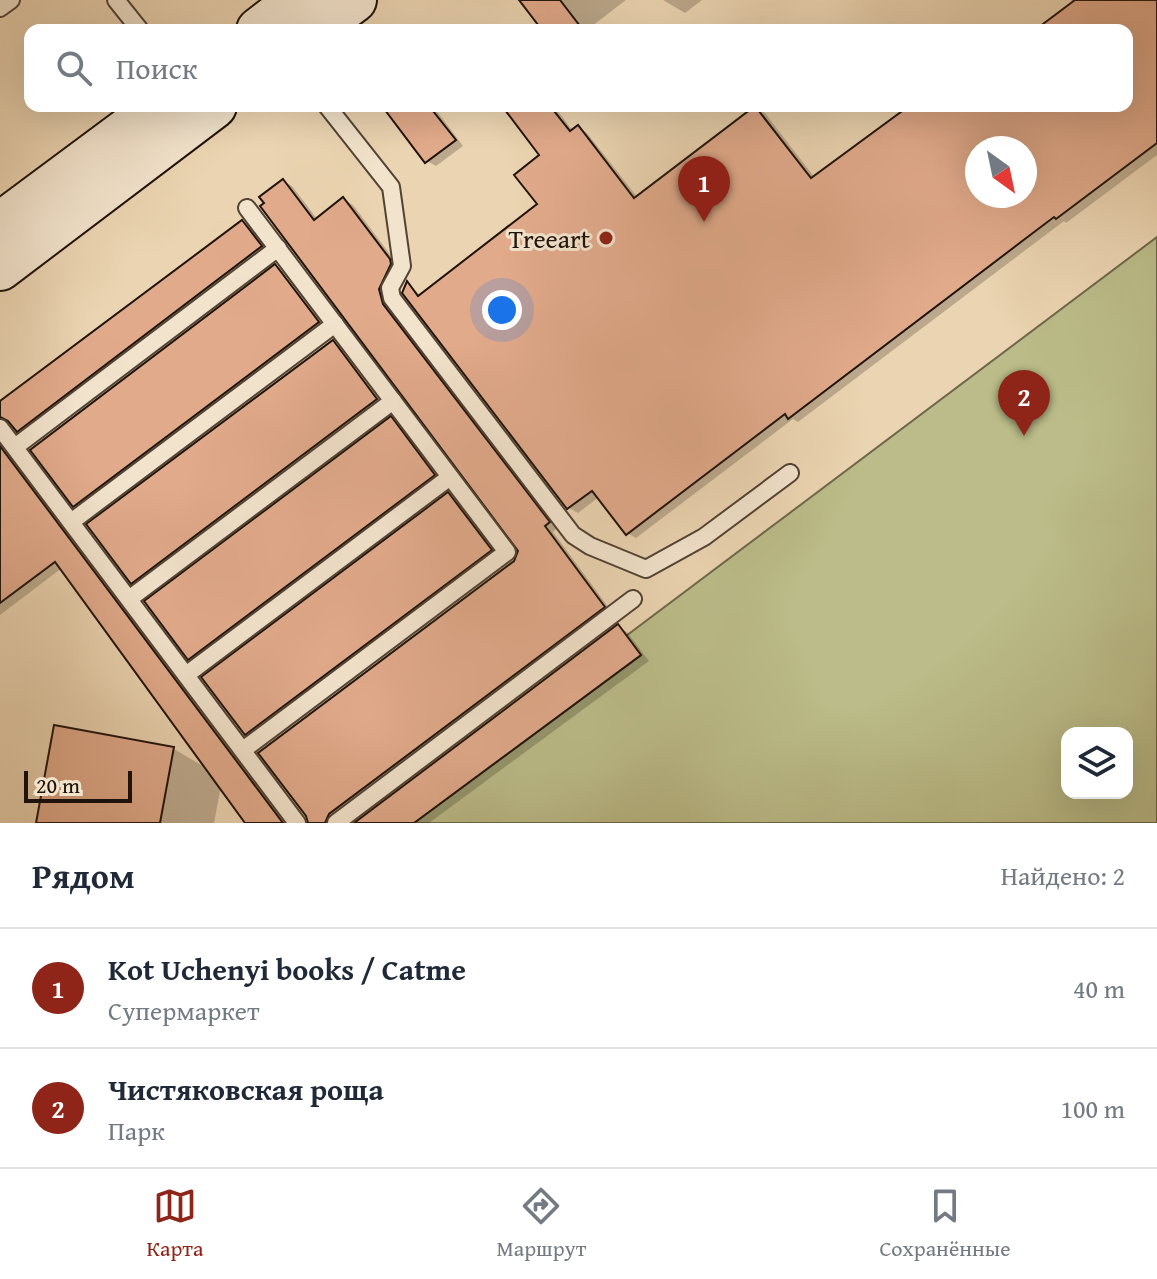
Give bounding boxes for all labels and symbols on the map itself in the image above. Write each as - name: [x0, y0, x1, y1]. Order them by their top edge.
- north arrow: [965, 136, 1037, 208]
- pin: 1: [678, 156, 730, 222]
- place label: Treeart: [509, 219, 590, 258]
- marker: Treeart: [597, 229, 615, 247]
- your location: [482, 290, 522, 330]
- pin: 2: [998, 370, 1050, 436]
- scale bar: [24, 767, 132, 803]

